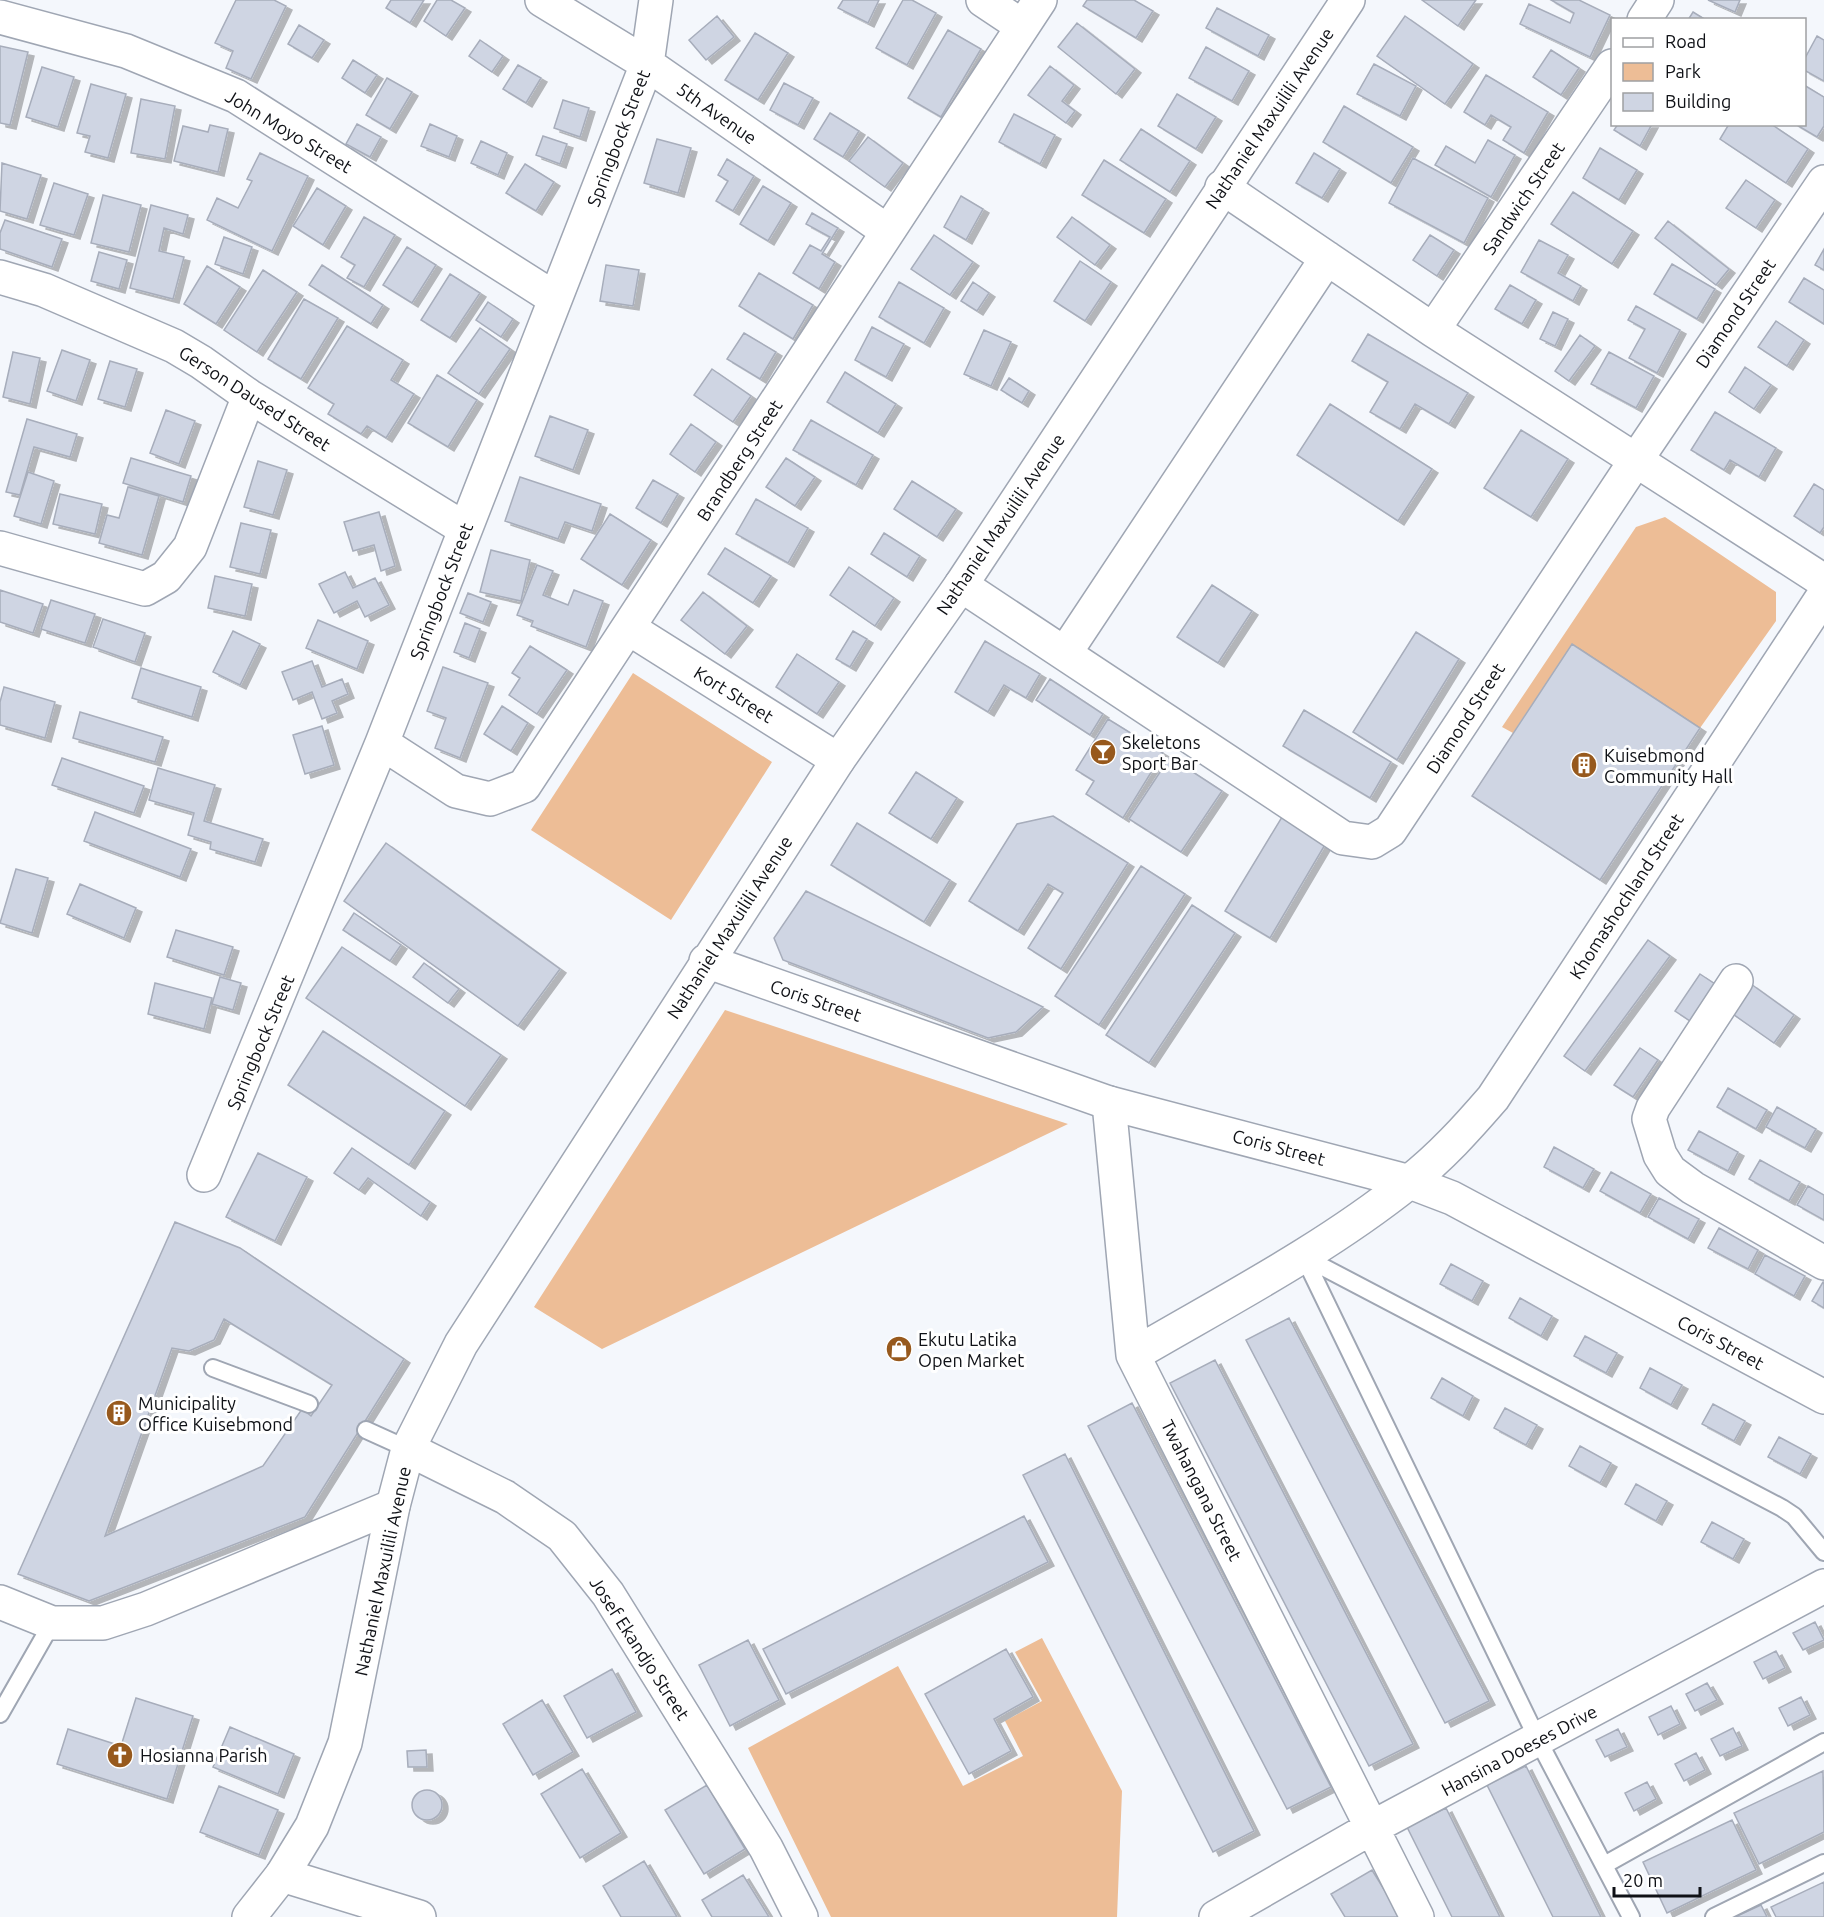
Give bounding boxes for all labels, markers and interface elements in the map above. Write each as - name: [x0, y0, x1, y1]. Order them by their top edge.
- legend: [1611, 18, 1806, 126]
- street label: Nathaniel Maxuilili Avenue: [1201, 24, 1337, 212]
- text: Road: [1665, 31, 1707, 51]
- text: Park: [1665, 61, 1701, 81]
- street label: Springbock Street: [583, 67, 653, 209]
- street label: 5th Avenue: [673, 78, 761, 148]
- street label: John Moyo Street: [222, 85, 356, 177]
- text: Building: [1665, 91, 1731, 111]
- street label: Sandwich Street: [1478, 138, 1568, 258]
- street label: Diamond Street: [1691, 255, 1779, 371]
- street label: Gerson Daused Street: [176, 342, 334, 454]
- street label: Brandberg Street: [692, 396, 786, 524]
- street label: Nathaniel Maxuilili Avenue: [932, 430, 1068, 618]
- street label: Springbock Street: [406, 520, 476, 662]
- street label: Diamond Street: [1422, 659, 1508, 777]
- street label: Kort Street: [691, 662, 777, 726]
- place label: Skeletons Sport Bar: [1122, 732, 1201, 773]
- bar icon: Skeletons Sport Bar: [1088, 737, 1118, 767]
- place label: Kuisebmond Community Hall: [1604, 745, 1733, 786]
- building icon: Kuisebmond Community Hall: [1569, 750, 1599, 780]
- street label: Khomashochland Street: [1565, 810, 1687, 982]
- street label: Nathaniel Maxuilili Avenue: [662, 832, 796, 1022]
- street label: Springbock Street: [223, 971, 297, 1113]
- street label: Coris Street: [768, 975, 864, 1025]
- street label: Coris Street: [1231, 1125, 1327, 1169]
- street label: Coris Street: [1674, 1311, 1768, 1373]
- place label: Ekutu Latika Open Market: [918, 1329, 1024, 1370]
- shop icon: Ekutu Latika Open Market: [884, 1334, 914, 1364]
- place label: Municipality Office Kuisebmond: [138, 1393, 293, 1434]
- building icon: Municipality Office Kuisebmond: [104, 1398, 134, 1428]
- street label: Twahangana Street: [1158, 1416, 1246, 1564]
- street label: Nathaniel Maxuilili Avenue: [350, 1464, 414, 1678]
- street label: Josef Ekandjo Street: [586, 1573, 694, 1723]
- street label: Hansina Doeses Drive: [1438, 1700, 1600, 1800]
- church icon: Hosianna Parish: [105, 1740, 135, 1770]
- place label: Hosianna Parish: [140, 1745, 268, 1765]
- scale bar: [1614, 1860, 1700, 1898]
- text: 20 m: [1623, 1870, 1663, 1890]

